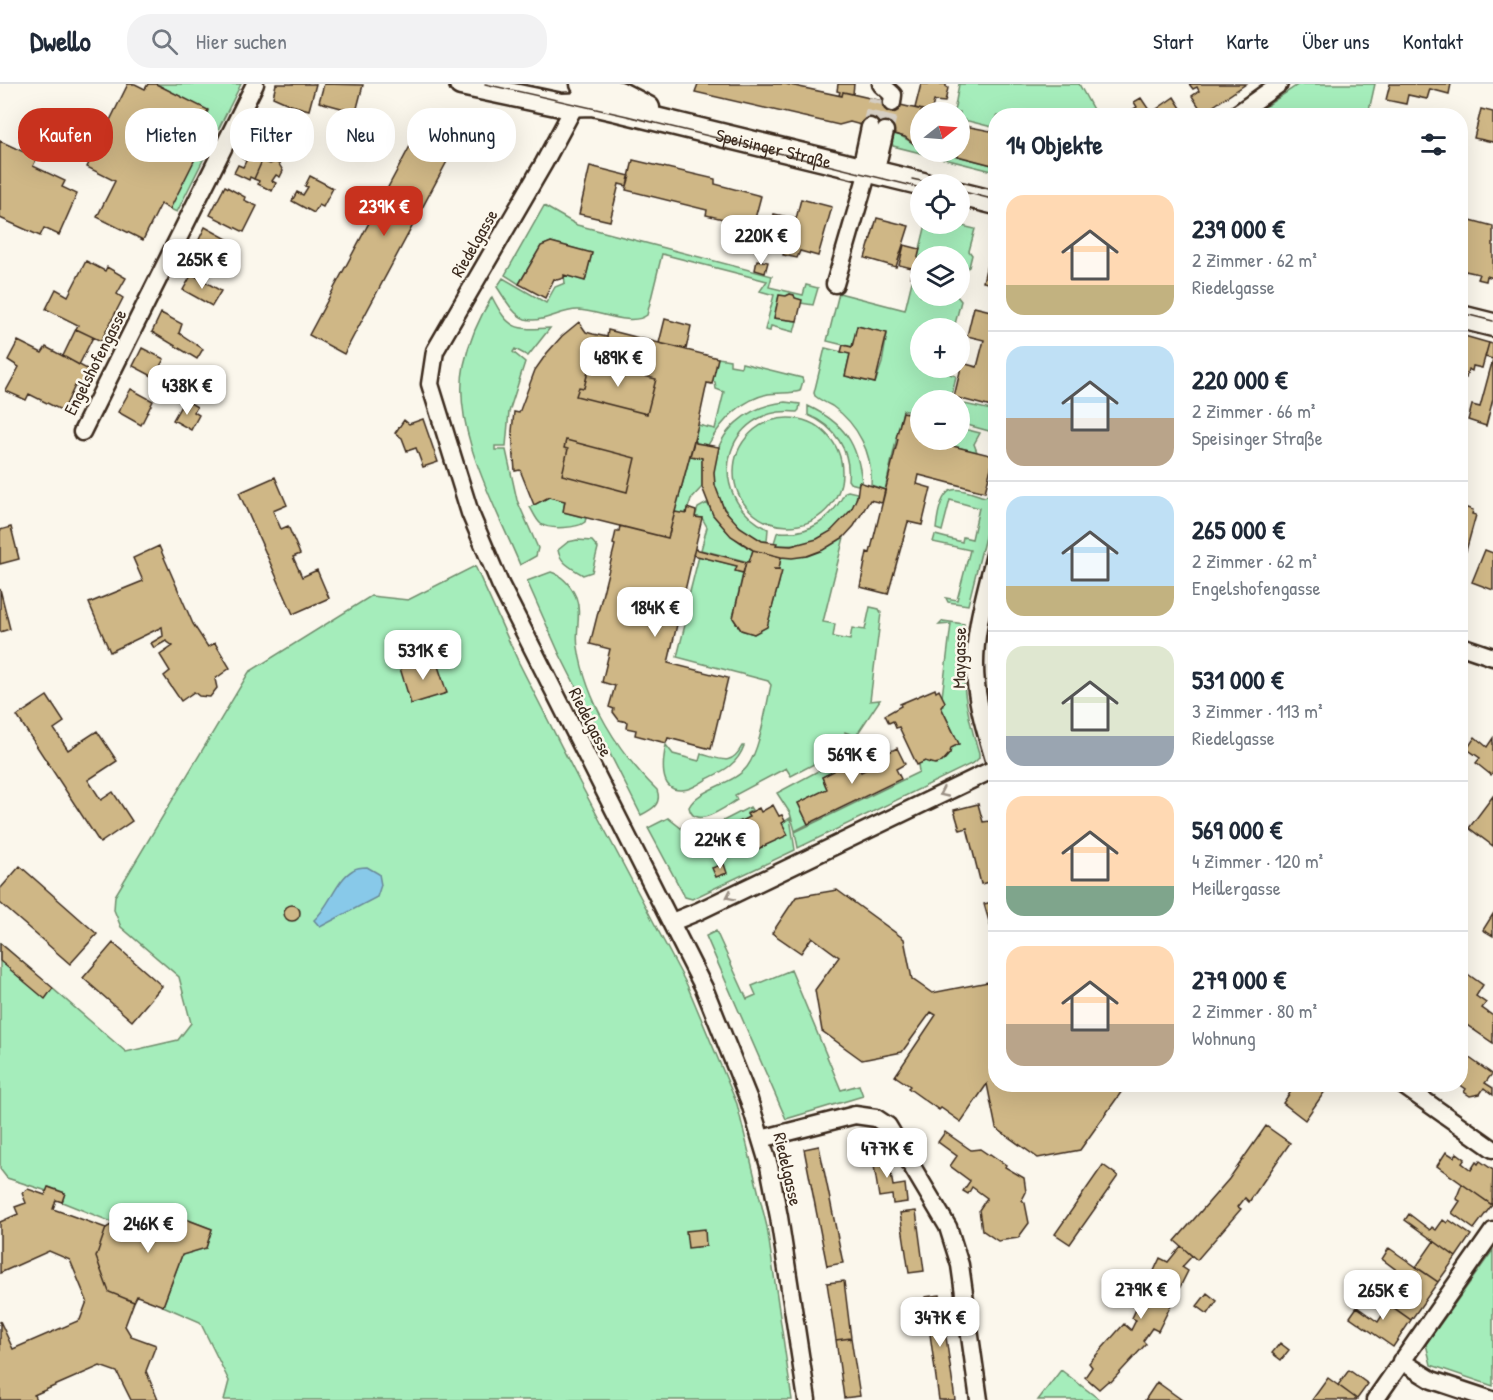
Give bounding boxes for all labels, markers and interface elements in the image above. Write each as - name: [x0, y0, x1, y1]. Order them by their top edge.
- search box: [127, 14, 547, 68]
- text: Dwello: [30, 22, 91, 60]
- icon: search: [148, 25, 181, 58]
- text: Hier suchen: [196, 26, 287, 56]
- text: Start: [1153, 27, 1193, 56]
- text: Karte: [1226, 27, 1269, 56]
- text: Über uns: [1302, 27, 1370, 56]
- text: Kontakt: [1403, 27, 1463, 56]
- north arrow: [910, 102, 970, 162]
- map controls: [910, 102, 970, 450]
- chip: Kaufen: [18, 108, 113, 162]
- chip: Mieten: [125, 108, 218, 162]
- chip: Filter: [230, 108, 314, 162]
- chip: Neu: [326, 108, 395, 162]
- chip: Wohnung: [407, 108, 516, 162]
- street label: Speisinger Straße: [713, 122, 834, 174]
- text: 14 Objekte: [1006, 127, 1103, 162]
- icon: filters: [1417, 128, 1450, 161]
- button: locate: [910, 174, 970, 234]
- pin: 239K €: [335, 186, 433, 237]
- text: 239K €: [359, 192, 409, 219]
- street label: Riedelgasse: [445, 205, 503, 281]
- text: 239 000 €: [1192, 211, 1285, 246]
- pin: 220K €: [712, 215, 810, 266]
- icon: home: [1054, 219, 1126, 291]
- text: 220K €: [735, 221, 787, 248]
- pin: 265K €: [153, 239, 251, 290]
- text: 265K €: [177, 245, 227, 272]
- button: layers: [910, 246, 970, 306]
- text: 2 Zimmer · 62 m²: [1192, 246, 1317, 273]
- text: Riedelgasse: [1192, 273, 1275, 300]
- street label: Engelshofengasse: [58, 305, 132, 419]
- button: +: [910, 318, 970, 378]
- pin: 489K €: [569, 337, 667, 388]
- text: 489K €: [594, 343, 642, 370]
- text: 220 000 €: [1192, 362, 1287, 397]
- pin: 438K €: [138, 365, 236, 416]
- icon: home: [1054, 370, 1126, 442]
- text: 438K €: [162, 371, 212, 398]
- button: −: [910, 390, 970, 450]
- text: 2 Zimmer · 66 m²: [1192, 397, 1315, 424]
- text: Speisinger Straße: [1192, 424, 1323, 451]
- text: 265 000 €: [1192, 512, 1285, 547]
- icon: home: [1054, 520, 1126, 592]
- text: 2 Zimmer · 62 m²: [1192, 547, 1317, 574]
- text: Engelshofengasse: [1192, 574, 1321, 601]
- pin: 184K €: [606, 587, 704, 638]
- text: 184K €: [631, 593, 679, 620]
- street label: Maygasse: [946, 627, 972, 689]
- pin: 531K €: [374, 630, 472, 681]
- text: 531K €: [398, 636, 448, 663]
- text: 531 000 €: [1192, 662, 1284, 697]
- icon: home: [1054, 670, 1126, 742]
- street label: Riedelgasse: [563, 683, 619, 761]
- text: 3 Zimmer · 113 m²: [1192, 697, 1323, 724]
- text: Riedelgasse: [1192, 724, 1275, 751]
- pin: 569K €: [803, 734, 901, 785]
- text: 569K €: [828, 740, 876, 767]
- one-way arrow: [938, 785, 949, 797]
- text: 569 000 €: [1192, 812, 1282, 847]
- pin: 224K €: [671, 819, 769, 870]
- icon: home: [1054, 820, 1126, 892]
- text: 224K €: [695, 825, 745, 852]
- text: 4 Zimmer · 120 m²: [1192, 847, 1323, 874]
- text: Meillergasse: [1192, 874, 1281, 901]
- one-way arrow: [725, 889, 736, 901]
- text: 279 000 €: [1192, 962, 1286, 997]
- icon: home: [1054, 970, 1126, 1042]
- text: 2 Zimmer · 80 m²: [1192, 997, 1317, 1024]
- text: Wohnung: [1192, 1024, 1256, 1051]
- pin: 477K €: [838, 1128, 936, 1179]
- street label: Riedelgasse: [767, 1130, 809, 1208]
- text: 477K €: [861, 1134, 913, 1161]
- pin: 246K €: [99, 1203, 197, 1254]
- text: 246K €: [123, 1209, 173, 1236]
- pin: 279K €: [1092, 1269, 1190, 1320]
- pin: 265K €: [1334, 1270, 1432, 1321]
- text: 279K €: [1115, 1275, 1167, 1302]
- text: 265K €: [1358, 1276, 1408, 1303]
- pin: 347K €: [891, 1297, 989, 1348]
- text: 347K €: [914, 1303, 966, 1330]

